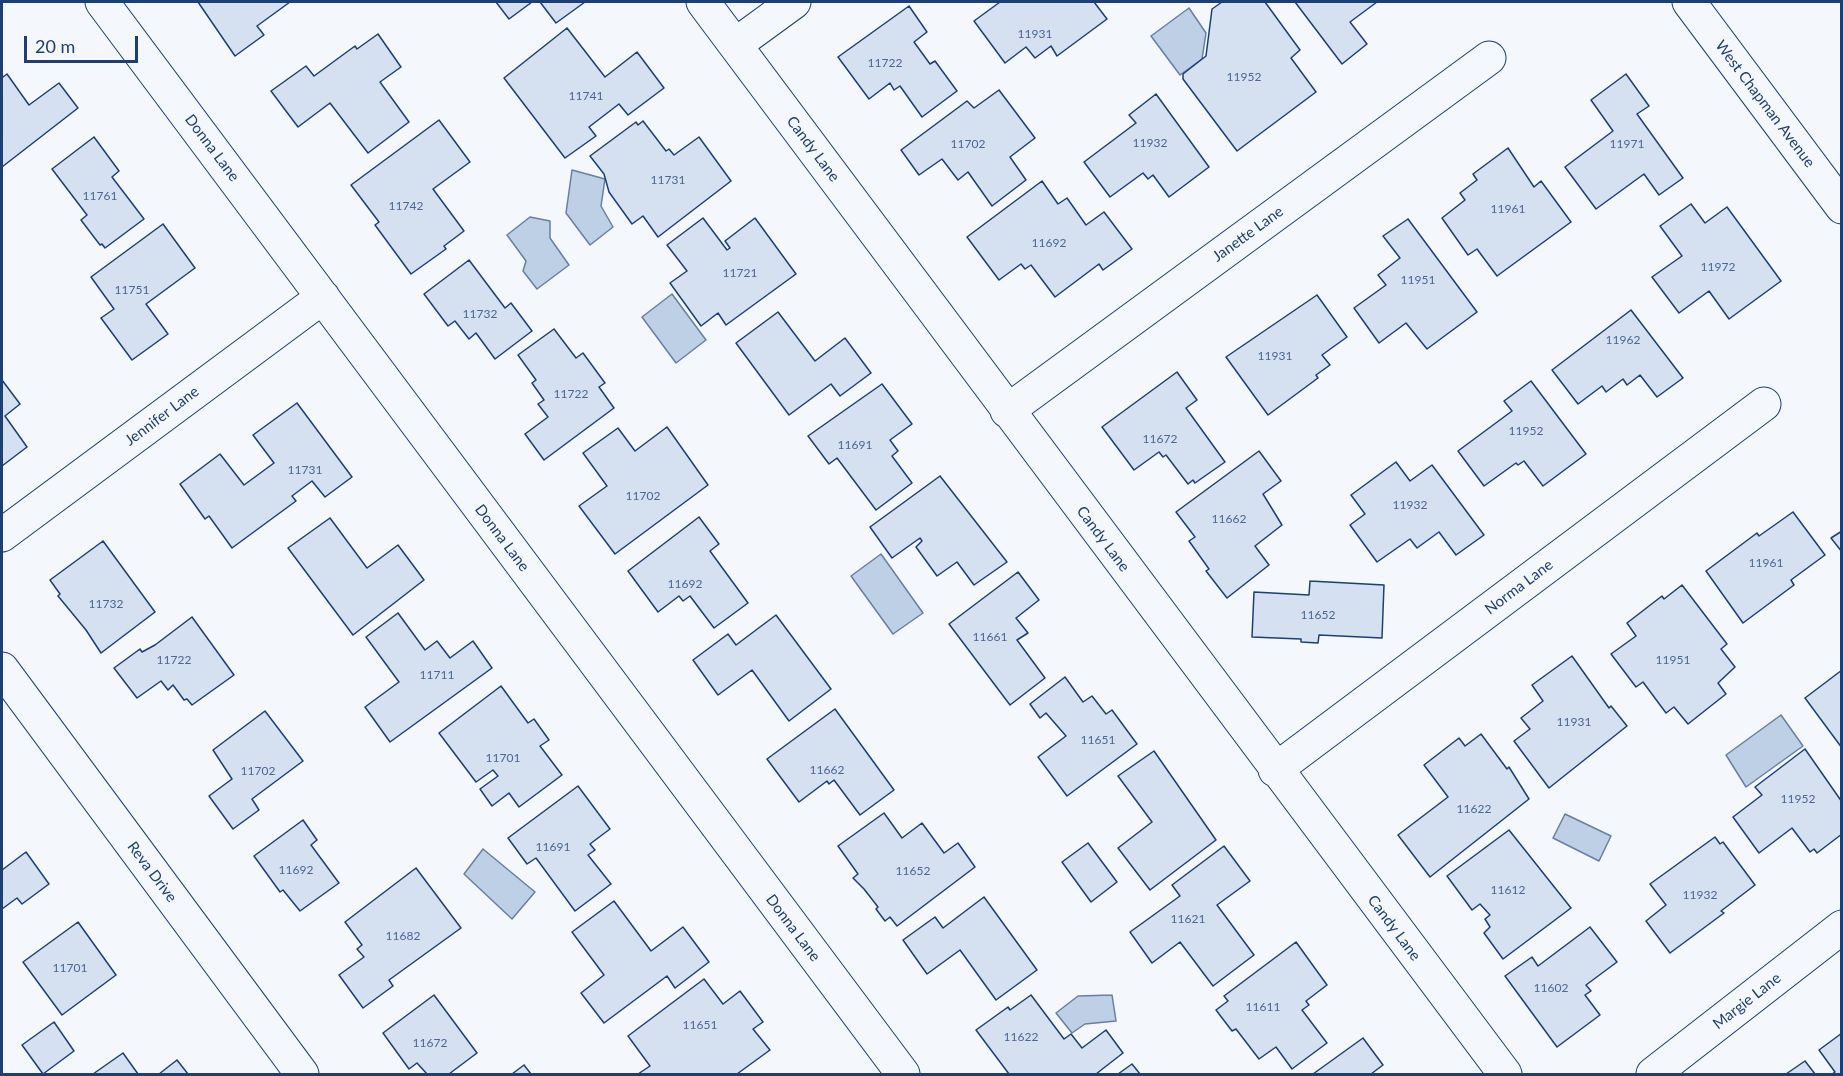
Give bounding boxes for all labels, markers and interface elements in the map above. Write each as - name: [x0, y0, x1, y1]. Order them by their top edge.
- scale bar: [27, 24, 141, 62]
- house number: 11931: [1018, 27, 1052, 41]
- text: 20 m: [35, 35, 75, 57]
- street label: West Chapman Avenue: [1711, 37, 1819, 171]
- house number: 11722: [868, 56, 902, 70]
- house number: 11952: [1227, 70, 1261, 84]
- house number: 11741: [569, 89, 603, 103]
- street label: Donna Lane: [181, 111, 243, 185]
- street label: Candy Lane: [783, 113, 843, 185]
- house number: 11932: [1133, 136, 1167, 150]
- house number: 11702: [951, 137, 985, 151]
- house number: 11971: [1610, 137, 1644, 151]
- house number: 11731: [651, 173, 685, 187]
- house number: 11761: [83, 189, 117, 203]
- house number: 11742: [389, 199, 423, 213]
- street label: Janette Lane: [1209, 202, 1287, 266]
- house number: 11961: [1491, 202, 1525, 216]
- house number: 11692: [1032, 236, 1066, 250]
- house number: 11972: [1701, 260, 1735, 274]
- house number: 11721: [723, 266, 757, 280]
- house number: 11951: [1401, 273, 1435, 287]
- house number: 11751: [115, 283, 149, 297]
- house number: 11732: [463, 307, 497, 321]
- house number: 11962: [1606, 333, 1640, 347]
- house number: 11931: [1258, 349, 1292, 363]
- street label: Jennifer Lane: [121, 382, 203, 450]
- house number: 11722: [554, 387, 588, 401]
- house number: 11952: [1509, 424, 1543, 438]
- house number: 11672: [1143, 432, 1177, 446]
- house number: 11691: [838, 438, 872, 452]
- house number: 11731: [288, 463, 322, 477]
- house number: 11702: [626, 489, 660, 503]
- house number: 11932: [1393, 498, 1427, 512]
- street label: Donna Lane: [471, 501, 533, 575]
- street label: Candy Lane: [1073, 503, 1133, 575]
- house number: 11662: [1212, 512, 1246, 526]
- street label: Norma Lane: [1482, 556, 1556, 618]
- house number: 11961: [1749, 556, 1783, 570]
- house number: 11692: [668, 577, 702, 591]
- house number: 11732: [89, 597, 123, 611]
- house number: 11652: [1301, 608, 1335, 622]
- house number: 11661: [973, 630, 1007, 644]
- house number: 11722: [157, 653, 191, 667]
- house number: 11951: [1656, 653, 1690, 667]
- house number: 11711: [420, 668, 454, 682]
- house number: 11931: [1557, 715, 1591, 729]
- house number: 11651: [1081, 733, 1115, 747]
- house number: 11701: [486, 751, 520, 765]
- house number: 11662: [810, 763, 844, 777]
- house number: 11702: [241, 764, 275, 778]
- house number: 11952: [1781, 792, 1815, 806]
- house number: 11622: [1457, 802, 1491, 816]
- street label: Reva Drive: [123, 838, 181, 906]
- house number: 11691: [536, 840, 570, 854]
- house number: 11692: [279, 863, 313, 877]
- house number: 11652: [896, 864, 930, 878]
- house number: 11612: [1491, 883, 1525, 897]
- house number: 11932: [1683, 888, 1717, 902]
- street label: Donna Lane: [762, 891, 824, 965]
- street label: Candy Lane: [1364, 892, 1424, 964]
- house number: 11621: [1171, 912, 1205, 926]
- house number: 11682: [386, 929, 420, 943]
- house number: 11701: [53, 961, 87, 975]
- street label: Margie Lane: [1710, 969, 1784, 1033]
- house number: 11602: [1534, 981, 1568, 995]
- house number: 11611: [1246, 1000, 1280, 1014]
- house number: 11651: [683, 1018, 717, 1032]
- house number: 11622: [1004, 1030, 1038, 1044]
- house number: 11672: [413, 1036, 447, 1050]

